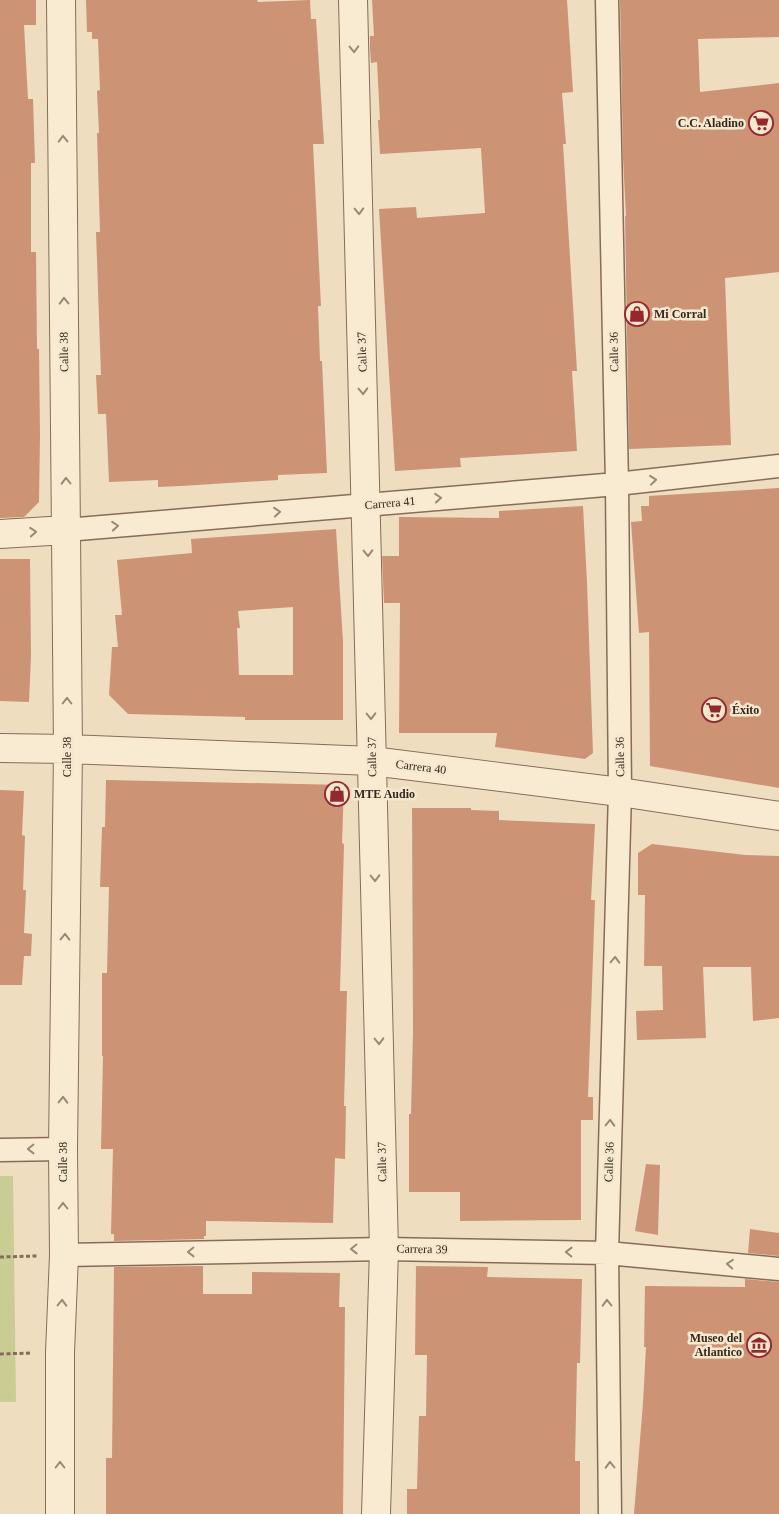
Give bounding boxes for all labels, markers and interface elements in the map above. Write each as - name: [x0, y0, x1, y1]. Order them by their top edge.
- one-way arrow: [349, 45, 360, 53]
- supermarket icon: C.C. Aladino: [748, 110, 774, 136]
- place label: C.C. Aladino: [678, 116, 744, 130]
- one-way arrow: [57, 134, 68, 142]
- one-way arrow: [353, 207, 364, 215]
- one-way arrow: [59, 297, 69, 304]
- shop icon: Mi Corral: [624, 301, 650, 327]
- place label: Mi Corral: [654, 307, 707, 321]
- street label: Calle 38: [57, 332, 71, 372]
- street label: Calle 37: [354, 332, 370, 372]
- street label: Calle 36: [607, 332, 621, 372]
- one-way arrow: [358, 387, 369, 395]
- one-way arrow: [649, 475, 657, 486]
- one-way arrow: [61, 477, 71, 484]
- one-way arrow: [435, 493, 443, 504]
- street label: Carrera 41: [364, 494, 416, 512]
- one-way arrow: [273, 507, 281, 518]
- one-way arrow: [111, 521, 119, 532]
- one-way arrow: [29, 527, 37, 538]
- one-way arrow: [362, 550, 373, 558]
- one-way arrow: [62, 696, 72, 704]
- supermarket icon: Éxito: [701, 697, 727, 723]
- place label: Éxito: [732, 703, 759, 717]
- one-way arrow: [366, 712, 376, 720]
- street label: Calle 38: [60, 737, 74, 777]
- street label: Calle 37: [365, 737, 379, 777]
- street label: Calle 36: [613, 737, 627, 777]
- street label: Carrera 40: [395, 757, 447, 777]
- shop icon: MTE Audio: [324, 781, 350, 807]
- place label: MTE Audio: [354, 787, 415, 801]
- one-way arrow: [370, 874, 380, 882]
- one-way arrow: [60, 933, 70, 941]
- one-way arrow: [610, 956, 620, 964]
- one-way arrow: [374, 1037, 384, 1045]
- one-way arrow: [58, 1096, 69, 1104]
- one-way arrow: [605, 1119, 615, 1126]
- street label: Calle 38: [56, 1142, 70, 1182]
- street label: Calle 37: [375, 1142, 389, 1182]
- street label: Calle 36: [601, 1142, 617, 1182]
- one-way arrow: [27, 1144, 35, 1154]
- one-way arrow: [58, 1202, 68, 1210]
- street label: Carrera 39: [396, 1242, 448, 1256]
- one-way arrow: [349, 1244, 357, 1254]
- one-way arrow: [187, 1247, 194, 1257]
- one-way arrow: [564, 1247, 572, 1257]
- one-way arrow: [726, 1259, 734, 1270]
- one-way arrow: [56, 1299, 67, 1307]
- one-way arrow: [602, 1299, 612, 1306]
- place label: Museo del Atlantico: [690, 1331, 743, 1359]
- museum icon: Museo del Atlantico: [746, 1332, 772, 1358]
- one-way arrow: [55, 1461, 65, 1469]
- one-way arrow: [605, 1461, 615, 1469]

